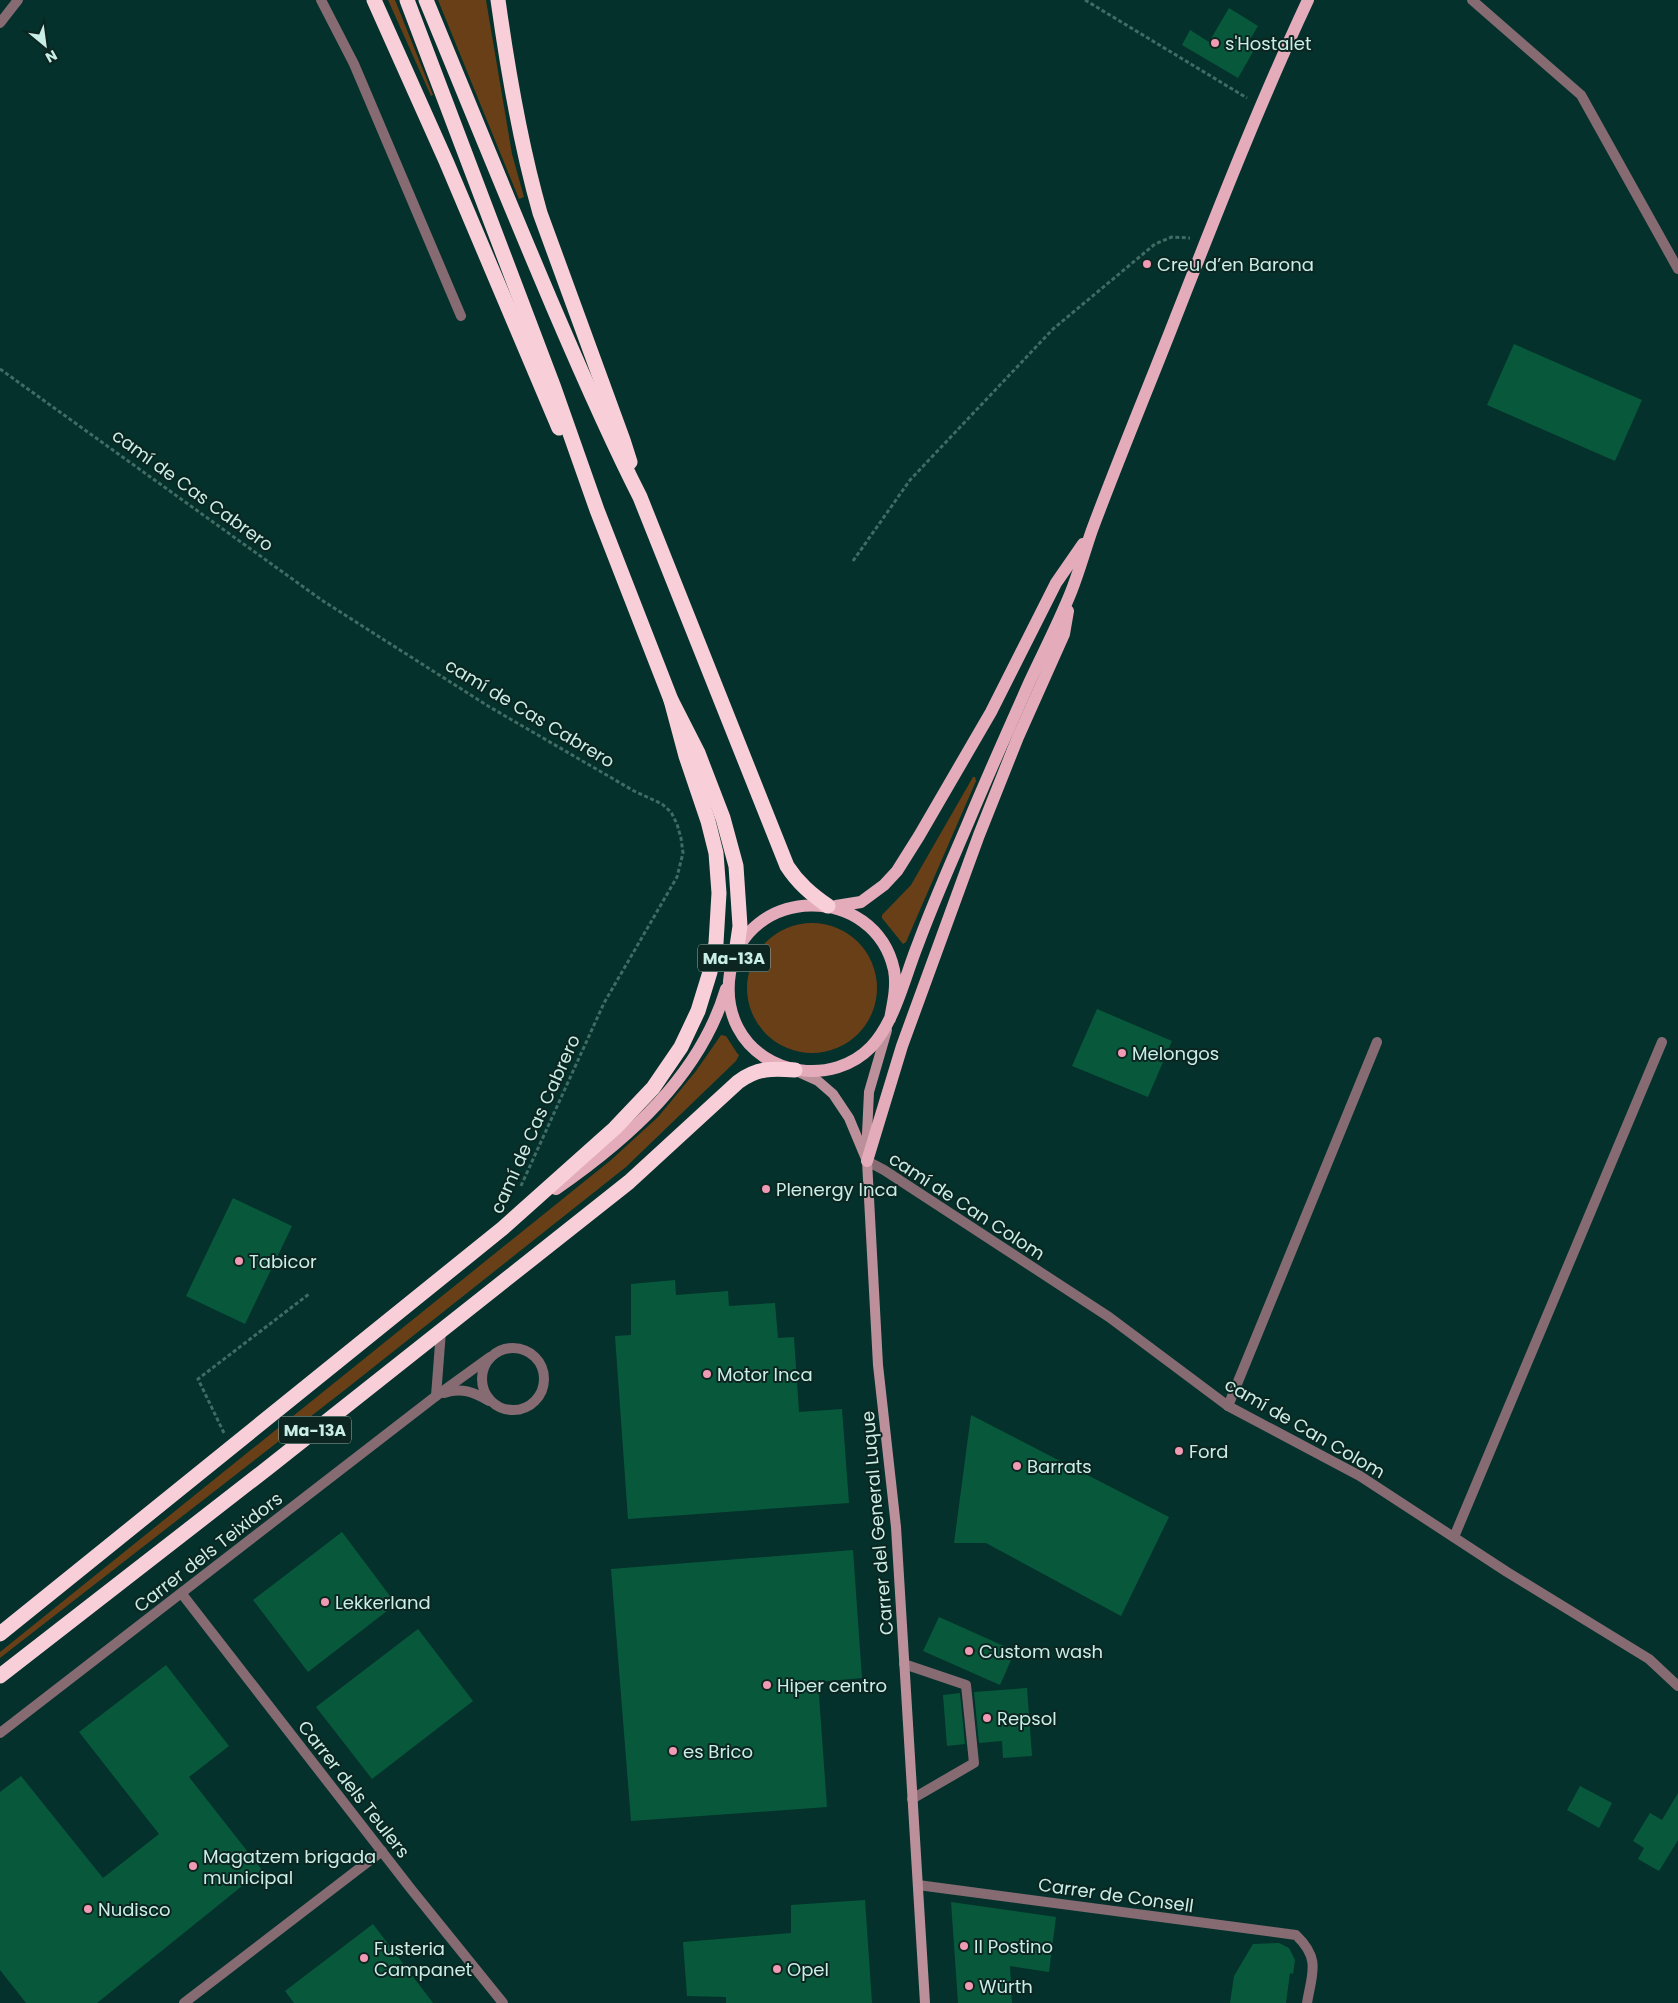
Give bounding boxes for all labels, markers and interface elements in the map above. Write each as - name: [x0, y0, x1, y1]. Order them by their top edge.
- north arrow: [20, 20, 70, 70]
- place label: s'Hostalet: [1225, 31, 1312, 56]
- marker: s'Hostalet: [1209, 37, 1221, 49]
- text: N: [42, 45, 61, 68]
- place label: Creu d’en Barona: [1157, 252, 1314, 277]
- marker: Creu d’en Barona: [1141, 258, 1153, 270]
- street label: camí de Cas Cabrero: [107, 423, 279, 557]
- street label: camí de Cas Cabrero: [441, 652, 619, 774]
- road number: Ma-13A: [698, 944, 770, 971]
- street label: camí de Cas Cabrero: [484, 1030, 586, 1218]
- place label: Melongos: [1132, 1041, 1219, 1066]
- marker: Melongos: [1116, 1047, 1128, 1059]
- street label: camí de Can Colom: [884, 1146, 1050, 1266]
- place label: Plenergy Inca: [776, 1177, 898, 1202]
- marker: Plenergy Inca: [760, 1183, 772, 1195]
- place label: Tabicor: [249, 1249, 317, 1274]
- marker: Tabicor: [233, 1255, 245, 1267]
- place label: Motor Inca: [717, 1362, 813, 1387]
- marker: Motor Inca: [701, 1368, 713, 1380]
- street label: camí de Can Colom: [1220, 1372, 1390, 1484]
- street label: Carrer del General Luque: [855, 1410, 899, 1636]
- road number: Ma-13A: [279, 1416, 351, 1444]
- place label: Ford: [1189, 1439, 1228, 1464]
- marker: Ford: [1173, 1445, 1185, 1457]
- place label: Barrats: [1027, 1454, 1092, 1479]
- marker: Barrats: [1011, 1460, 1023, 1472]
- street label: Carrer dels Teixidors: [128, 1486, 288, 1618]
- place label: Lekkerland: [335, 1590, 431, 1615]
- marker: Lekkerland: [319, 1596, 331, 1608]
- place label: Custom wash: [979, 1639, 1103, 1664]
- marker: Custom wash: [963, 1645, 975, 1657]
- place label: Hiper centro: [777, 1673, 887, 1698]
- marker: Hiper centro: [761, 1679, 773, 1691]
- place label: Repsol: [997, 1706, 1057, 1731]
- marker: Repsol: [981, 1712, 993, 1724]
- street label: Carrer dels Teulers: [292, 1715, 416, 1863]
- place label: es Brico: [683, 1739, 753, 1764]
- marker: es Brico: [667, 1745, 679, 1757]
- place label: Magatzem brigada municipal: [203, 1844, 376, 1890]
- marker: Magatzem brigada municipal: [187, 1860, 199, 1872]
- street label: Carrer de Consell: [1037, 1872, 1195, 1918]
- place label: Nudisco: [98, 1897, 171, 1922]
- marker: Nudisco: [82, 1903, 94, 1915]
- place label: Il Postino: [974, 1934, 1053, 1959]
- place label: Fusteria Campanet: [374, 1936, 472, 1982]
- marker: Il Postino: [958, 1940, 970, 1952]
- marker: Fusteria Campanet: [358, 1952, 370, 1964]
- place label: Opel: [787, 1957, 829, 1982]
- marker: Opel: [771, 1963, 783, 1975]
- place label: Würth: [979, 1974, 1033, 1999]
- marker: Würth: [963, 1980, 975, 1992]

